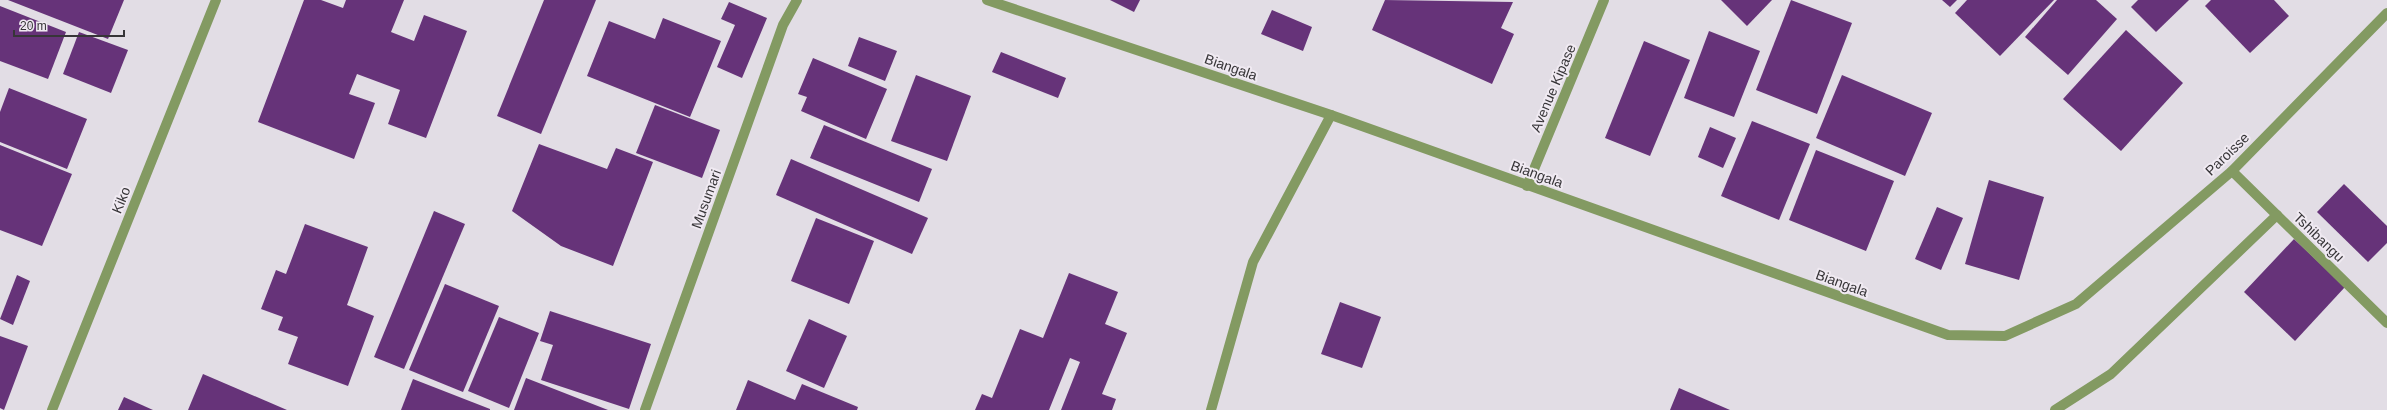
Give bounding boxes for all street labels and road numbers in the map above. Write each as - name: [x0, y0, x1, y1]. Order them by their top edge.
- street label: Avenue Kipase: [1527, 41, 1579, 134]
- street label: Biangala: [1203, 51, 1260, 84]
- street label: Paroisse: [2202, 129, 2252, 179]
- street label: Biangala: [1509, 157, 1566, 191]
- street label: Musumari: [688, 167, 724, 231]
- street label: Kiko: [108, 184, 134, 216]
- street label: Tshibangu: [2290, 209, 2348, 265]
- street label: Biangala: [1814, 266, 1871, 300]

